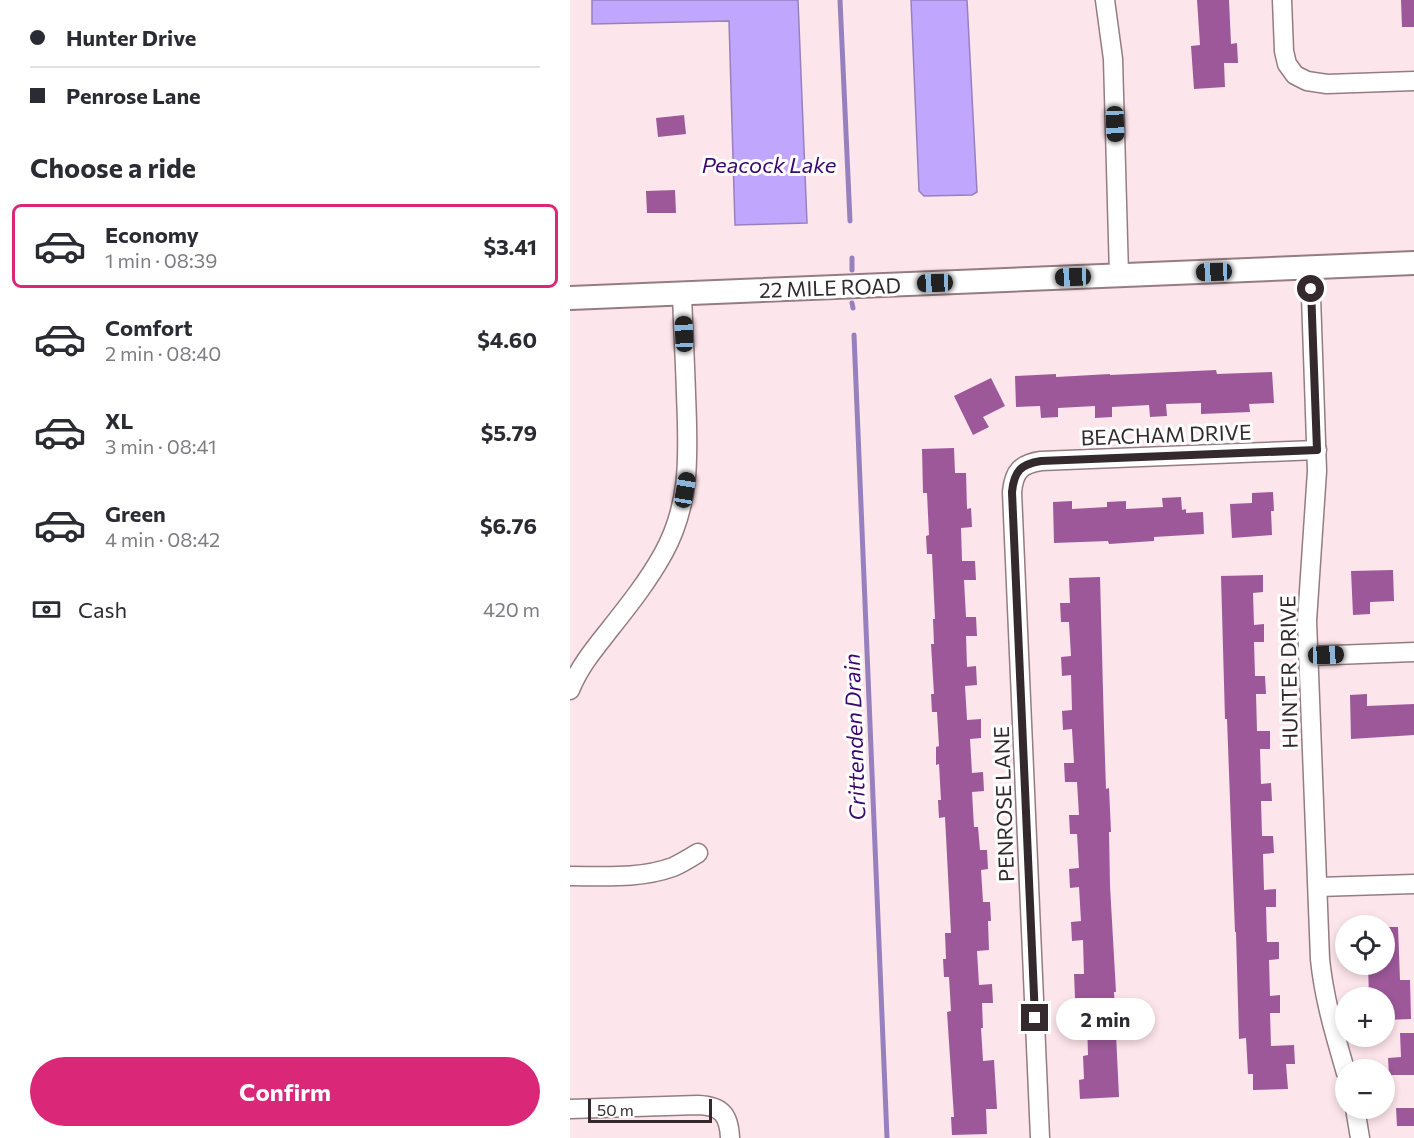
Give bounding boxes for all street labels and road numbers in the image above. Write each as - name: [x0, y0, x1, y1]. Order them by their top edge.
- street label: 22 MILE ROAD: [759, 272, 901, 302]
- street label: BEACHAM DRIVE: [1080, 419, 1252, 449]
- street label: HUNTER DRIVE: [1274, 595, 1302, 749]
- street label: PENROSE LANE: [988, 726, 1018, 882]

